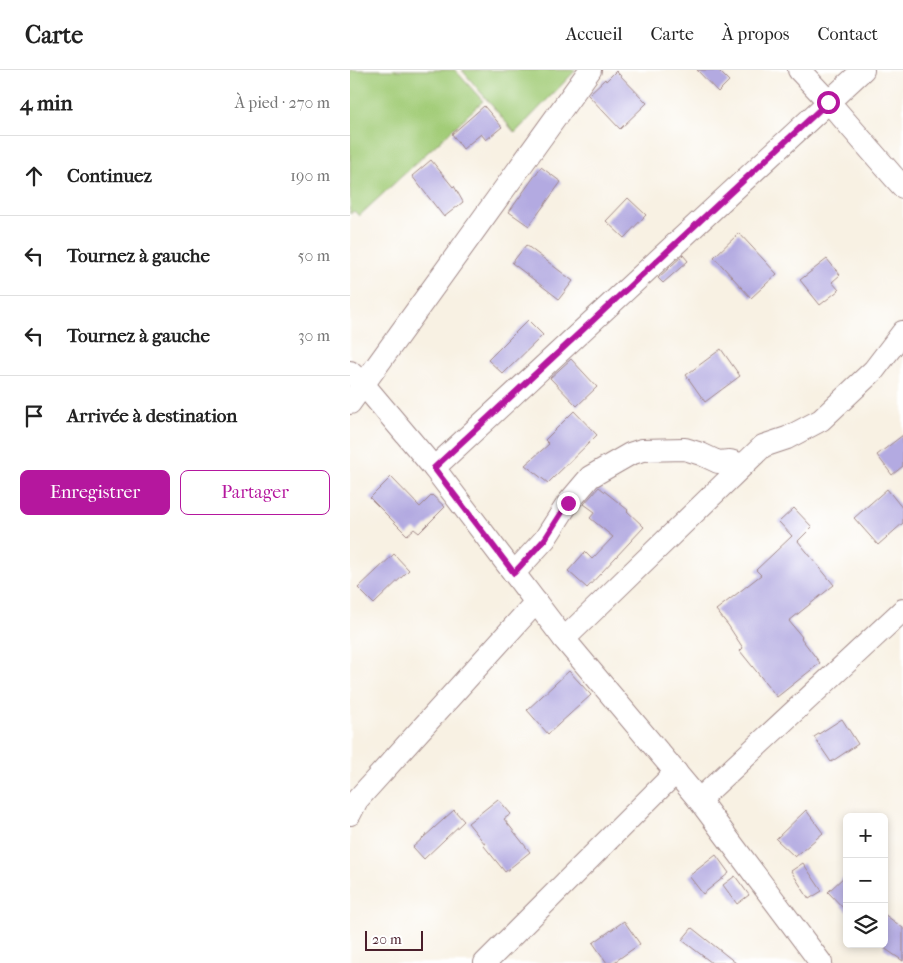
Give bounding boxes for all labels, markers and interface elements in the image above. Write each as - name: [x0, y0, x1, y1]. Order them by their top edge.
- text: Carte: [25, 21, 83, 49]
- text: Accueil: [566, 24, 623, 45]
- text: Carte: [651, 24, 694, 45]
- text: À propos: [722, 24, 789, 45]
- text: Contact: [817, 24, 878, 45]
- text: 4 min: [20, 91, 73, 115]
- route start: [817, 91, 840, 114]
- text: À pied · 270 m: [235, 93, 330, 112]
- icon: ahead: [20, 162, 48, 190]
- text: Continuez: [67, 165, 152, 187]
- text: 190 m: [290, 166, 330, 185]
- icon: left: [20, 242, 48, 270]
- text: Tournez à gauche: [67, 245, 210, 267]
- text: 50 m: [298, 246, 330, 265]
- icon: left: [20, 322, 48, 350]
- text: Tournez à gauche: [67, 325, 210, 347]
- text: 30 m: [298, 326, 330, 345]
- icon: arrive: [20, 402, 48, 430]
- text: Arrivée à destination: [67, 405, 237, 427]
- button: Enregistrer: [20, 470, 170, 515]
- button: Partager: [180, 470, 330, 515]
- route end: [557, 492, 580, 515]
- map controls: [843, 813, 888, 948]
- button: +: [843, 813, 888, 858]
- button: −: [843, 858, 888, 903]
- button: layers: [843, 903, 888, 948]
- scale bar: [365, 928, 422, 951]
- text: 20 m: [372, 931, 402, 948]

